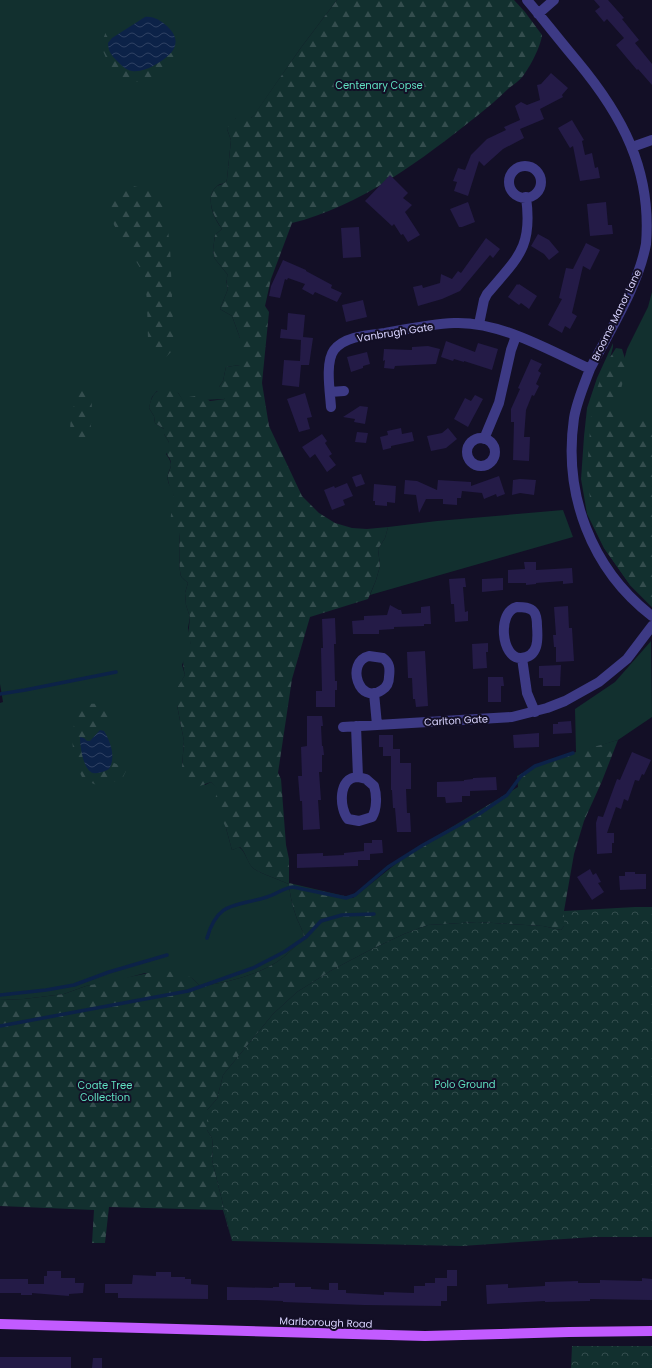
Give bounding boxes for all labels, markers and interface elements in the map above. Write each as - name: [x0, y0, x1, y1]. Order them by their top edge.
- park label: Centenary Copse: [335, 78, 423, 93]
- street label: Broome Manor Lane: [588, 267, 645, 363]
- street label: Vanbrugh Gate: [356, 319, 434, 346]
- street label: Carlton Gate: [424, 711, 488, 730]
- park label: Polo Ground: [434, 1077, 496, 1092]
- park label: Coate Tree Collection: [78, 1078, 132, 1105]
- street label: Marlborough Road: [279, 1313, 373, 1332]

